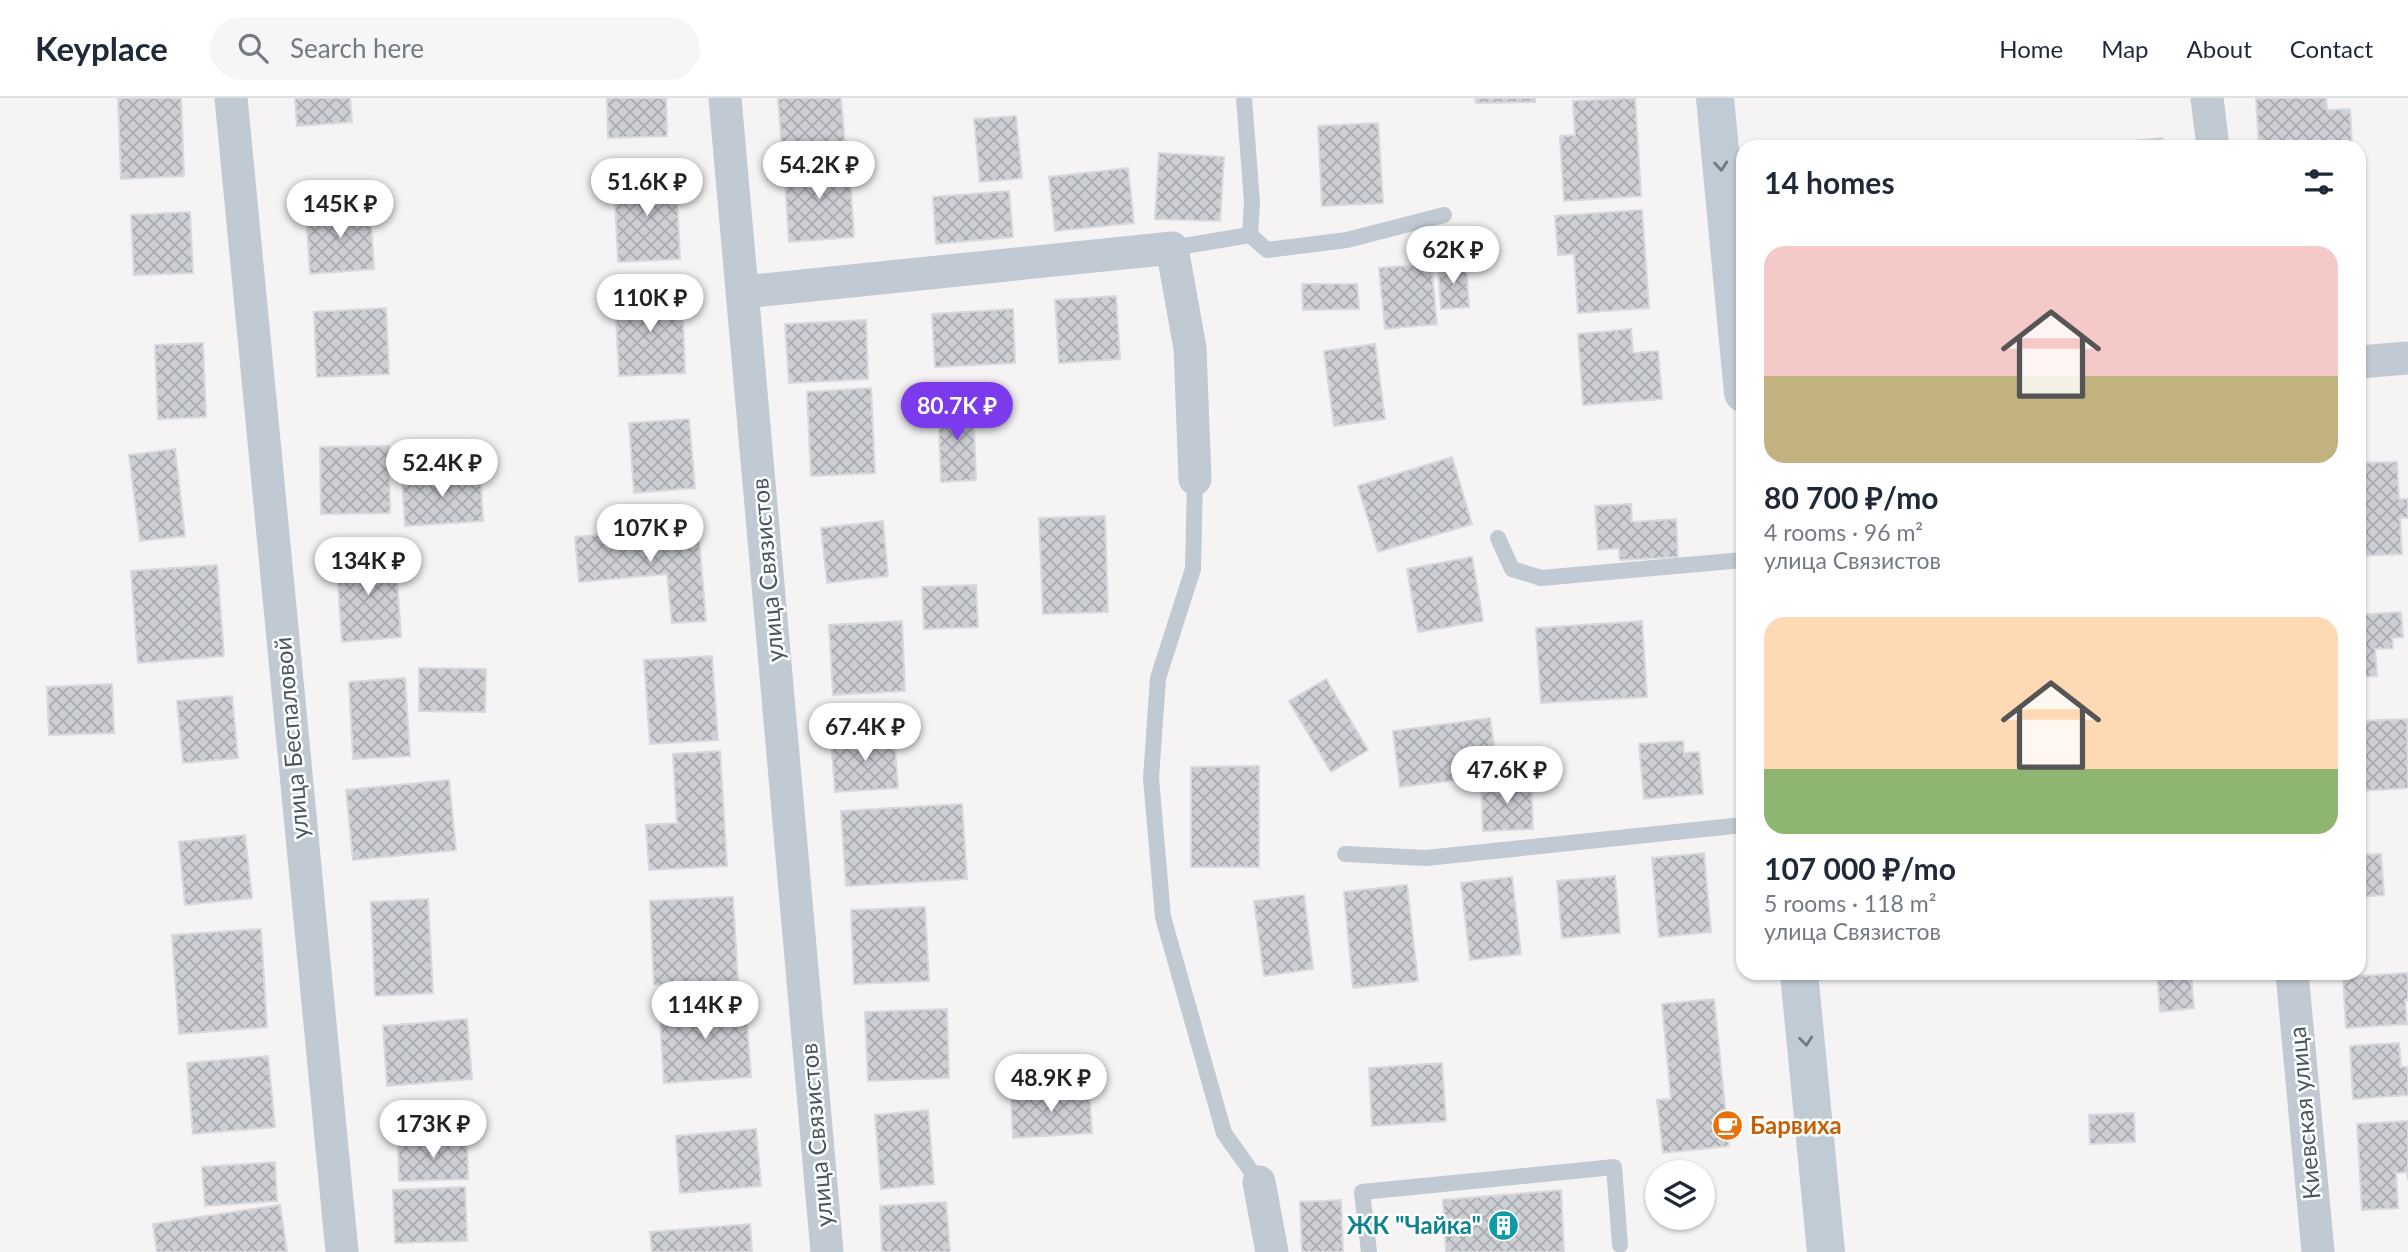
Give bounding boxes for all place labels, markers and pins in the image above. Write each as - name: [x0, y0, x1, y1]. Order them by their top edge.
- pin: 54.2K ₽: [754, 141, 884, 201]
- pin: 51.6K ₽: [582, 158, 712, 218]
- pin: 145K ₽: [283, 180, 397, 240]
- pin: 62K ₽: [1404, 226, 1502, 286]
- pin: 110K ₽: [593, 274, 707, 334]
- pin: 80.7K ₽: [892, 382, 1022, 442]
- pin: 52.4K ₽: [377, 440, 507, 499]
- pin: 107K ₽: [593, 504, 707, 564]
- pin: 134K ₽: [311, 538, 425, 597]
- pin: 67.4K ₽: [800, 704, 930, 763]
- pin: 47.6K ₽: [1442, 746, 1572, 806]
- pin: 114K ₽: [648, 982, 762, 1041]
- pin: 48.9K ₽: [986, 1054, 1116, 1114]
- pin: 173K ₽: [376, 1100, 490, 1160]
- cafe icon: Барвиха: [1710, 1109, 1744, 1143]
- place label: Барвиха: [1750, 1110, 1842, 1139]
- building icon: ЖК "Чайка": [1487, 1209, 1521, 1243]
- place label: ЖК "Чайка": [1347, 1210, 1481, 1239]

